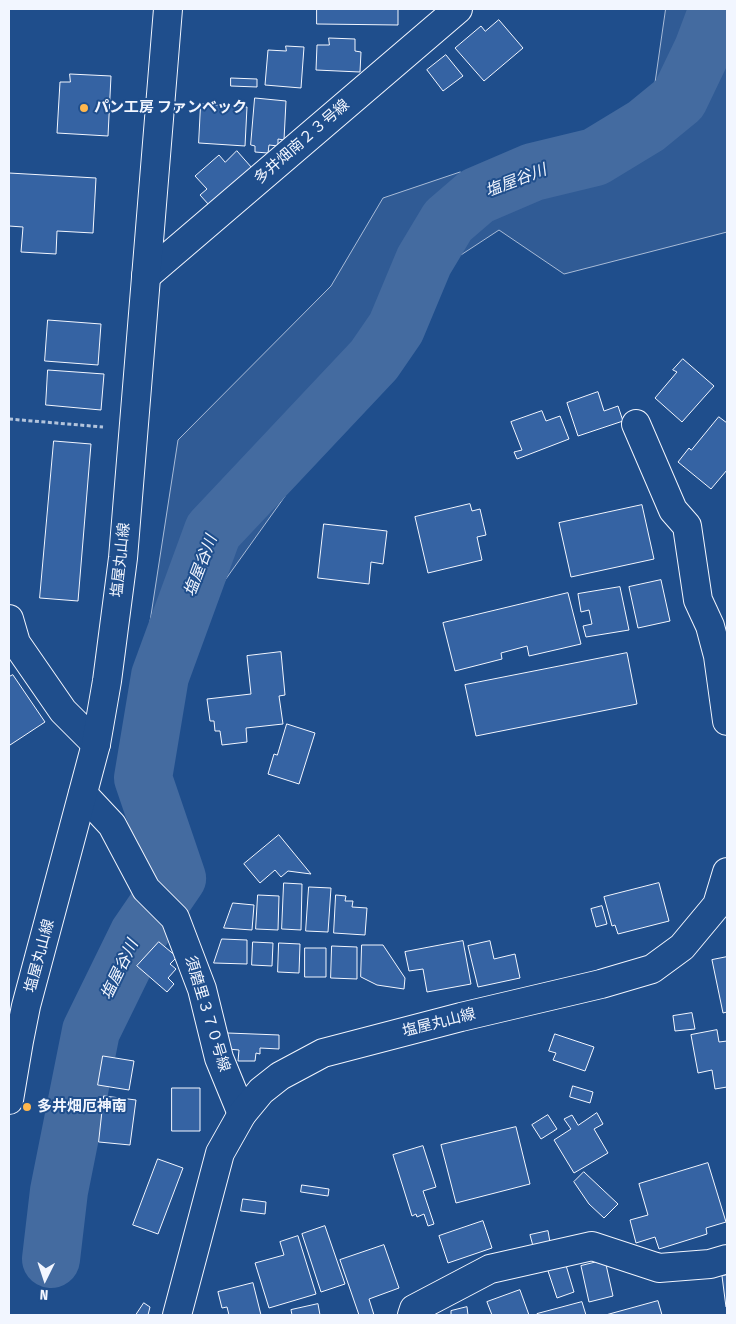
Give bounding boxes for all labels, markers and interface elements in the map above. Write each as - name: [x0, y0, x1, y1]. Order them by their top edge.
- street label: 多井畑南２３号線: [251, 96, 353, 188]
- place label: パン工房 ファンベック: [94, 99, 247, 117]
- marker: パン工房 ファンベック: [78, 102, 90, 114]
- water label: 塩屋谷川: [483, 161, 549, 201]
- street label: 塩屋丸山線: [108, 522, 134, 598]
- water label: 塩屋谷川: [181, 533, 221, 599]
- street label: 塩屋丸山線: [22, 917, 58, 995]
- water label: 塩屋谷川: [97, 937, 143, 1003]
- street label: 須磨里３７０号線: [181, 954, 233, 1074]
- street label: 塩屋丸山線: [400, 1005, 478, 1041]
- place label: 多井畑厄神南: [37, 1098, 127, 1116]
- marker: 多井畑厄神南: [21, 1101, 33, 1113]
- north arrow: [20, 1254, 70, 1304]
- text: N: [39, 1286, 49, 1303]

